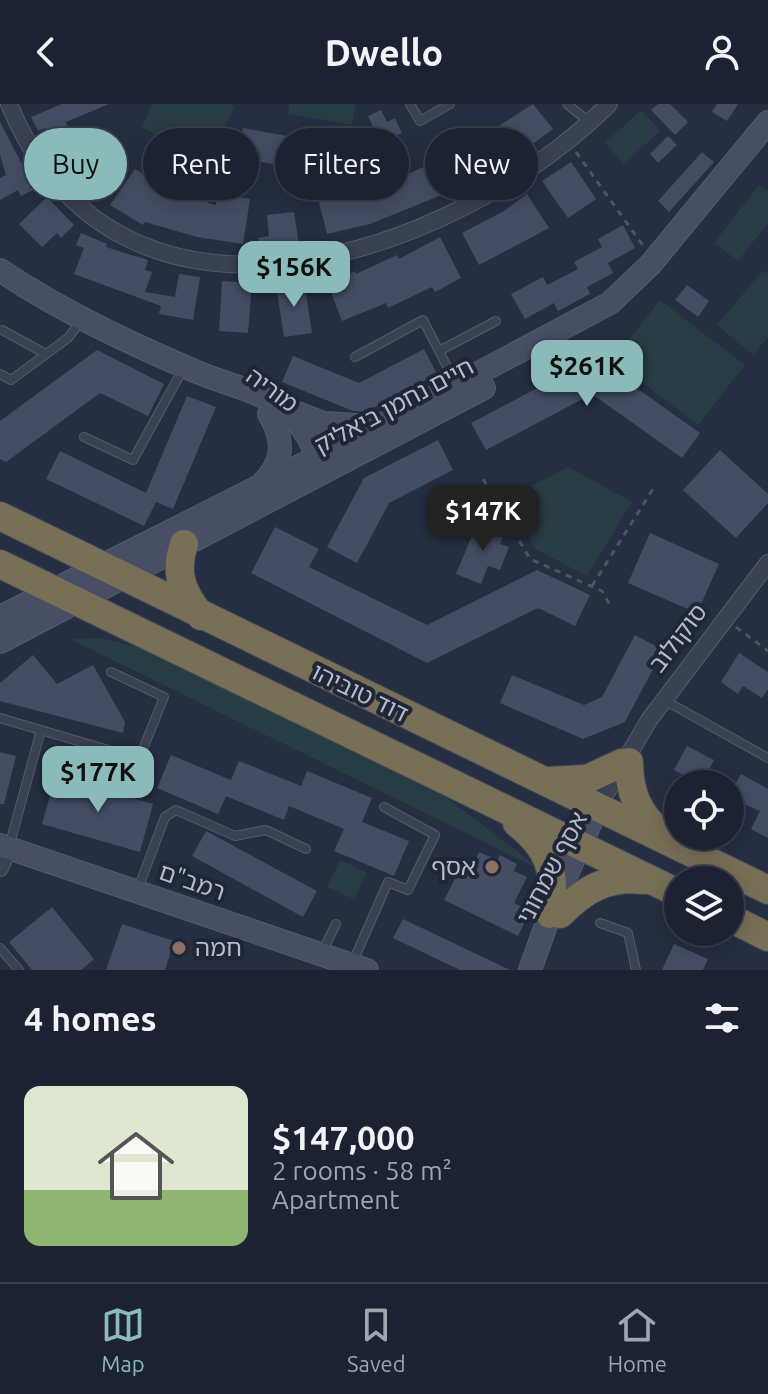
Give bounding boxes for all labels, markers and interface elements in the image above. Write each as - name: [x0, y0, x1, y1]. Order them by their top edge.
- icon: back: [24, 30, 68, 74]
- icon: person: [700, 30, 744, 74]
- text: Dwello: [325, 32, 443, 73]
- chip: Buy: [24, 128, 127, 200]
- chip: Rent: [143, 128, 259, 200]
- chip: Filters: [275, 128, 409, 200]
- chip: New: [425, 128, 538, 200]
- pin: $156K: [238, 241, 350, 309]
- text: $156K: [256, 252, 332, 281]
- pin: $261K: [531, 340, 643, 408]
- text: $261K: [549, 351, 625, 380]
- street label: חיים נחמן ביאליק: [310, 352, 478, 459]
- street label: מוריה: [241, 362, 303, 417]
- pin: $147K: [427, 485, 539, 553]
- text: $147K: [445, 496, 521, 525]
- street label: סוקולוב: [643, 598, 712, 677]
- street label: דוד טוביהו: [308, 658, 413, 727]
- pin: $177K: [42, 746, 154, 814]
- text: $177K: [60, 757, 136, 786]
- map controls: [664, 770, 744, 946]
- button: locate: [664, 770, 744, 850]
- street label: אסף שמחוני: [511, 807, 592, 928]
- place label: אסף: [431, 853, 476, 880]
- street label: רמב"ם: [156, 858, 229, 905]
- marker: אסף: [483, 858, 501, 876]
- button: layers: [664, 866, 744, 946]
- place label: חמה: [195, 934, 242, 961]
- marker: חמה: [170, 939, 188, 957]
- icon: filters: [700, 996, 744, 1040]
- text: 4 homes: [24, 999, 157, 1037]
- icon: home: [88, 1118, 184, 1214]
- text: $147,000: [272, 1118, 415, 1156]
- text: 2 rooms · 58 m²: [272, 1156, 452, 1185]
- text: Apartment: [272, 1185, 399, 1214]
- tab: Map: [101, 1303, 145, 1376]
- tab: Saved: [347, 1303, 406, 1376]
- tab: Home: [608, 1303, 667, 1376]

